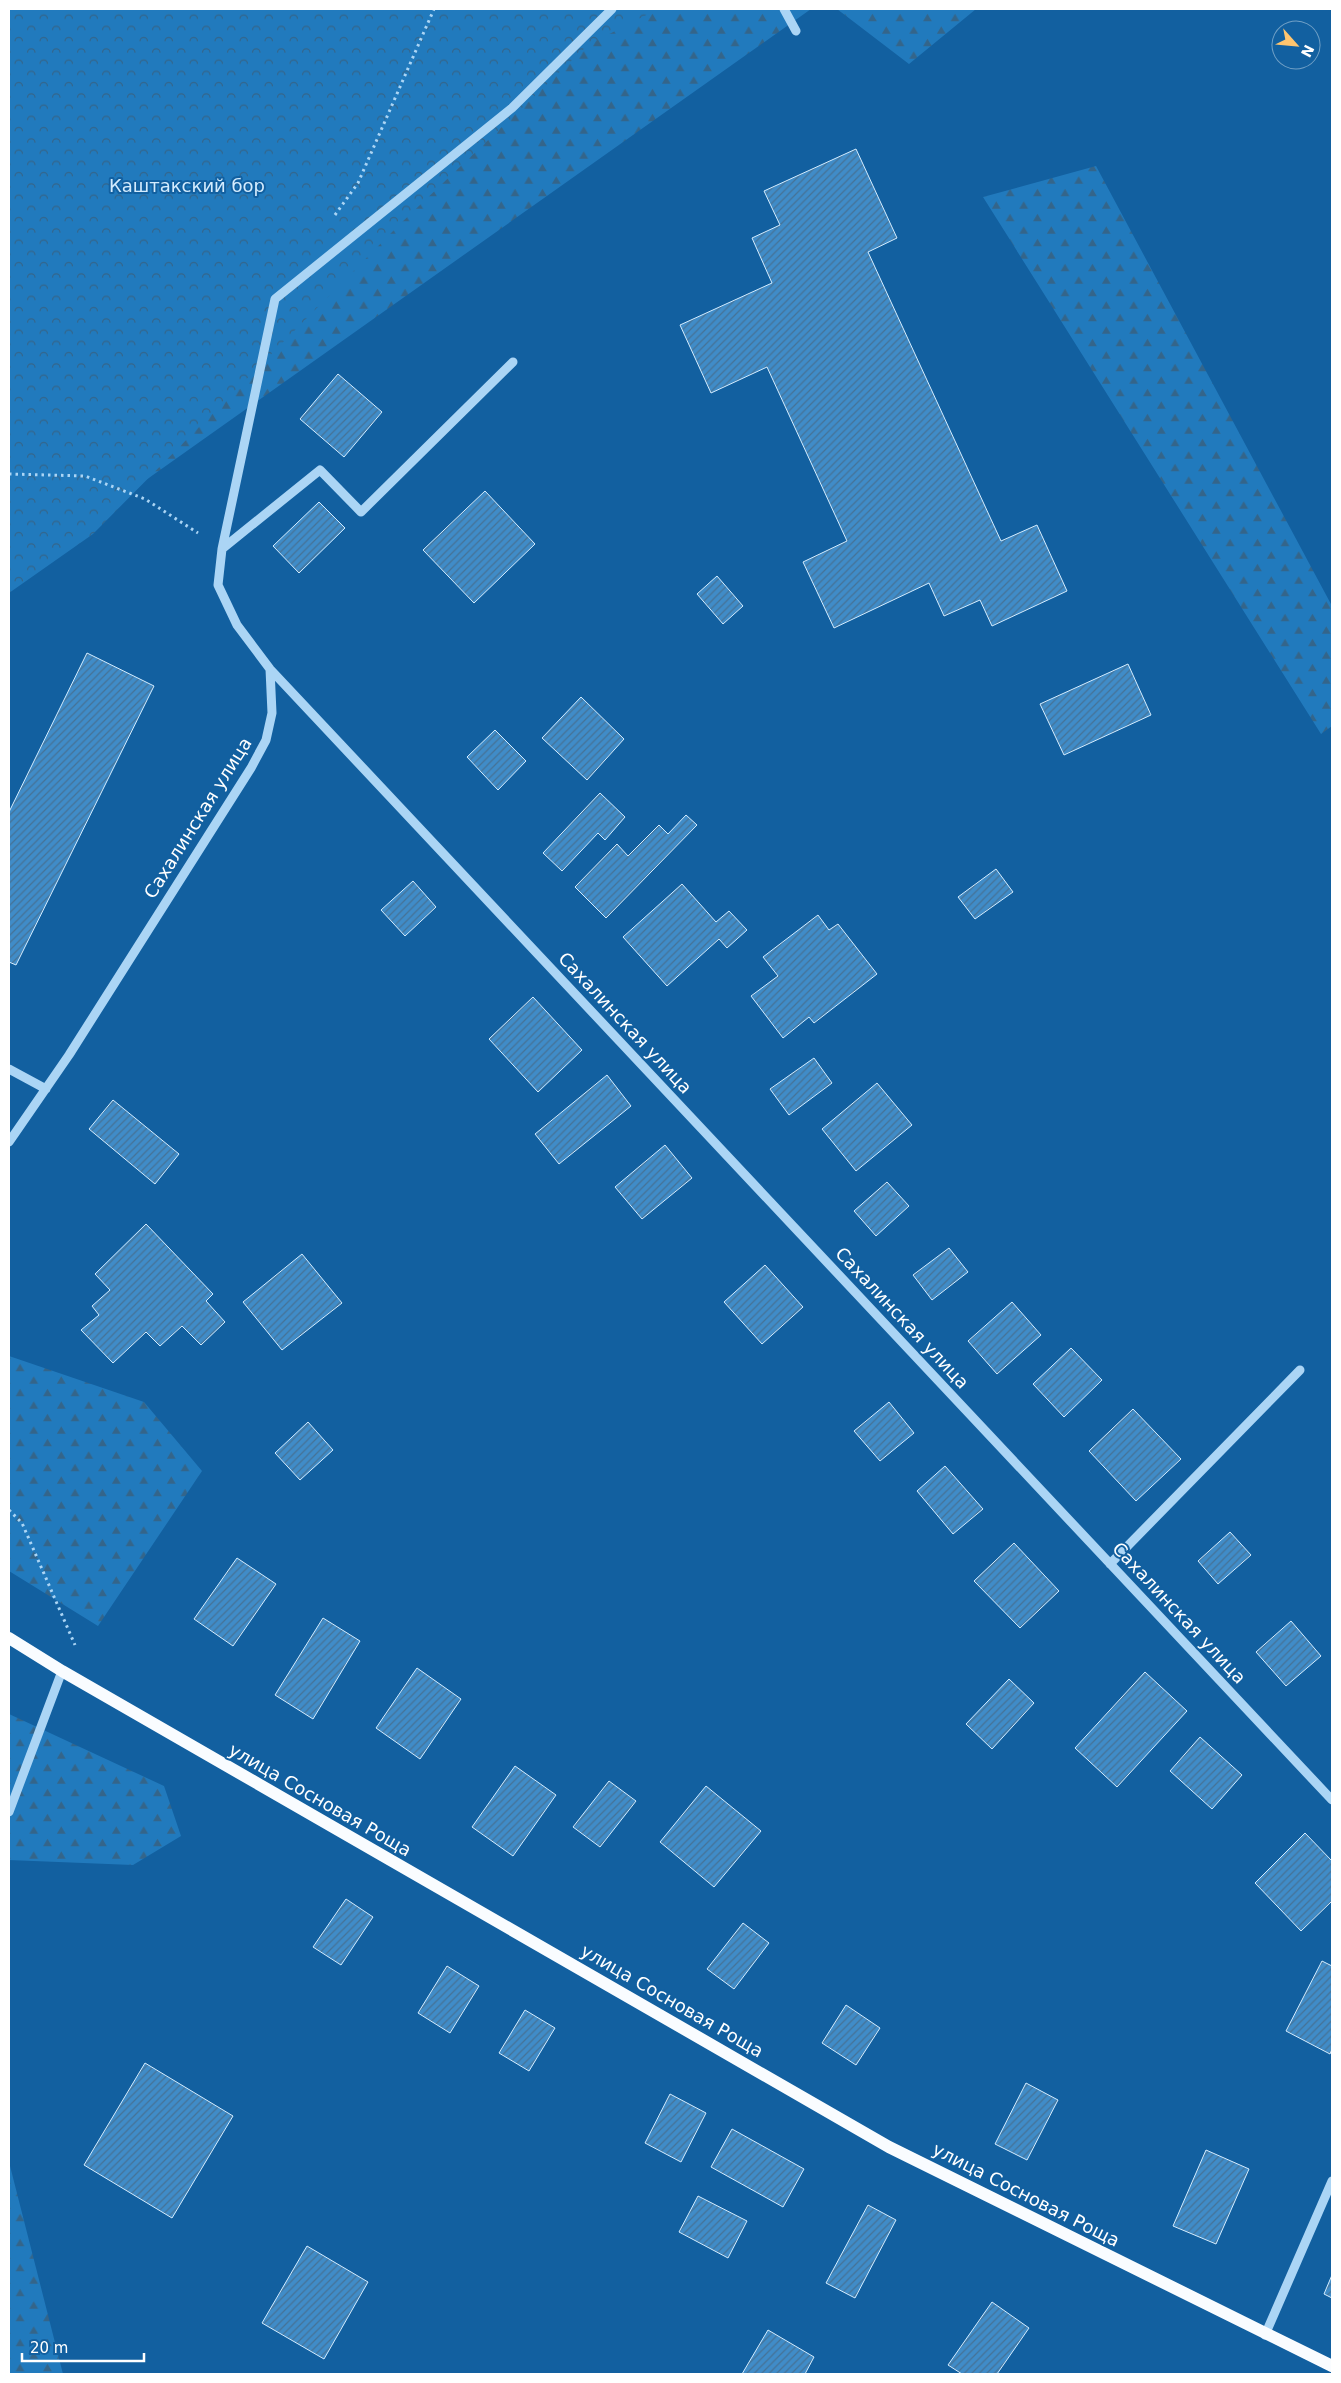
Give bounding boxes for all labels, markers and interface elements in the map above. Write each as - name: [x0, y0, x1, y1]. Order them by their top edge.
- north arrow: [1271, 20, 1321, 70]
- text: N: [1298, 42, 1317, 60]
- park label: Каштакский бор: [109, 175, 265, 196]
- street label: Сахалинская улица: [139, 733, 256, 902]
- street label: Сахалинская улица: [554, 948, 696, 1098]
- street label: Сахалинская улица: [831, 1243, 973, 1393]
- street label: Сахалинская улица: [1108, 1538, 1250, 1688]
- street label: улица Сосновая Роща: [225, 1739, 415, 1860]
- street label: улица Сосновая Роща: [577, 1940, 767, 2061]
- street label: улица Сосновая Роща: [929, 2138, 1123, 2251]
- scale bar: [22, 2330, 145, 2362]
- text: 20 m: [30, 2339, 68, 2357]

